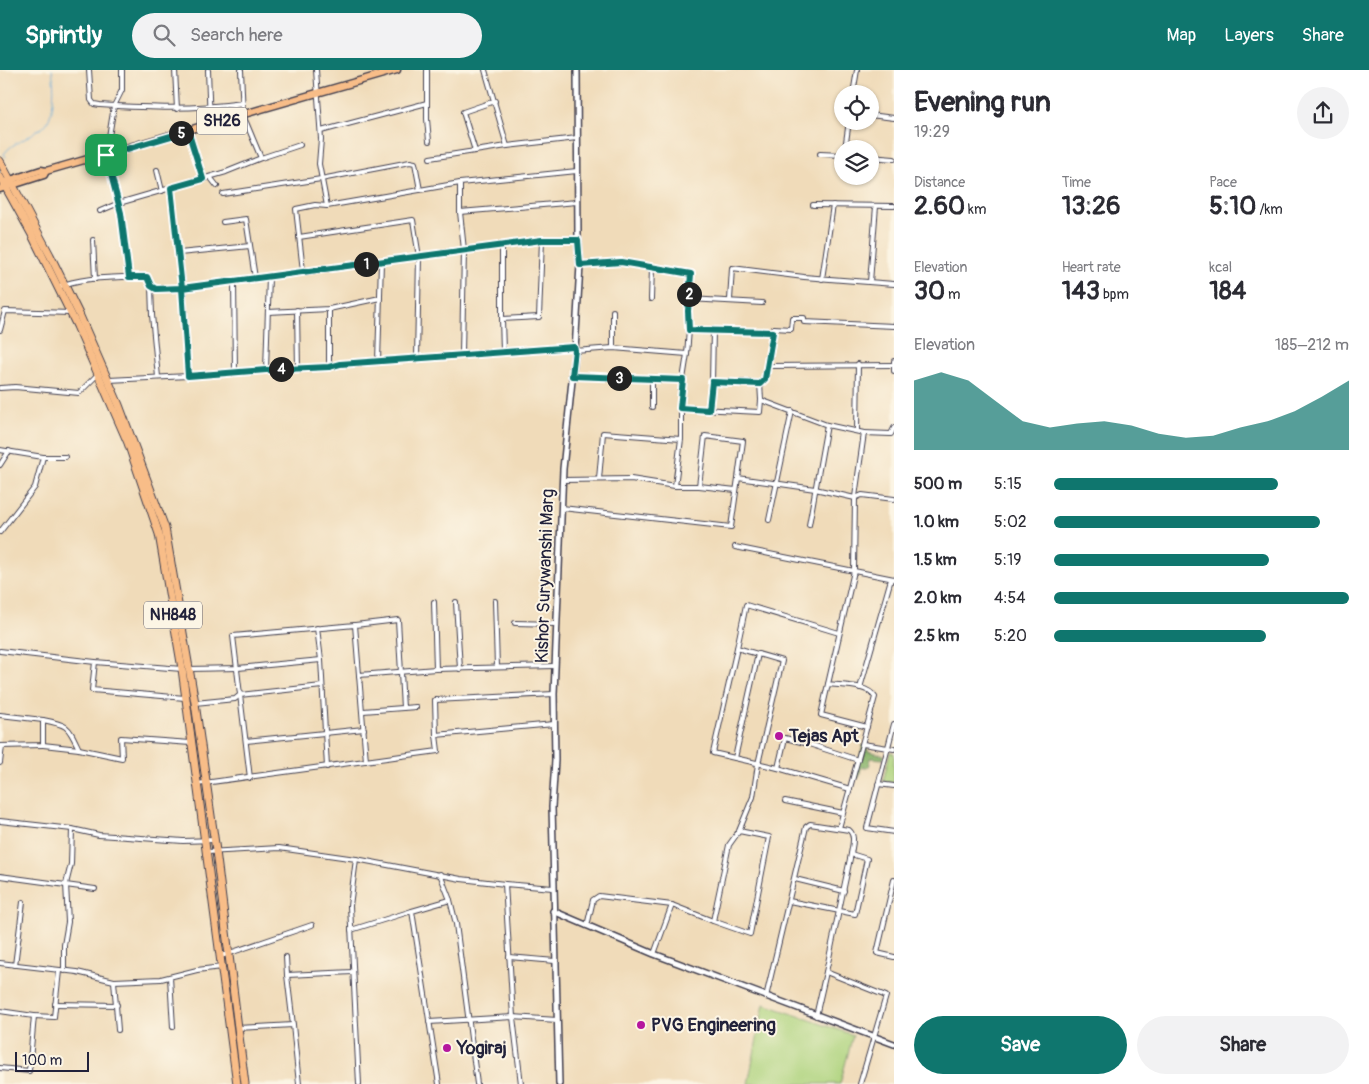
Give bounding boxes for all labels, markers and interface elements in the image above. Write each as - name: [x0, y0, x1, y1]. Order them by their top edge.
- search box: [132, 13, 482, 58]
- text: Sprintly: [25, 21, 102, 50]
- icon: search: [150, 21, 178, 49]
- text: Search here: [190, 23, 283, 47]
- text: Map: [1167, 24, 1196, 47]
- text: Layers: [1224, 24, 1274, 47]
- text: Share: [1302, 24, 1344, 47]
- map controls: [834, 85, 879, 185]
- button: locate: [834, 85, 879, 130]
- text: Evening run: [914, 85, 1051, 120]
- button: share: [1297, 87, 1349, 139]
- road number: SH26: [197, 107, 247, 134]
- pin: 5: [168, 120, 194, 146]
- text: 19:29: [914, 122, 950, 142]
- text: 5: [178, 125, 185, 142]
- pin: [85, 134, 127, 176]
- button: layers: [834, 140, 879, 185]
- icon: arrive: [92, 141, 120, 169]
- text: Distance: [914, 174, 965, 191]
- text: Time: [1062, 174, 1091, 191]
- text: Pace: [1209, 174, 1237, 191]
- text: 2.60: [914, 191, 965, 222]
- text: 13:26: [1062, 191, 1121, 222]
- text: 5:10: [1209, 191, 1256, 222]
- text: km: [965, 201, 986, 218]
- text: /km: [1256, 201, 1283, 218]
- pin: 1: [354, 252, 378, 276]
- text: 1: [364, 256, 369, 273]
- text: Elevation: [914, 259, 967, 276]
- text: Heart rate: [1062, 259, 1121, 276]
- text: kcal: [1209, 259, 1232, 276]
- text: 30: [914, 276, 945, 307]
- text: 143: [1062, 276, 1100, 307]
- text: 184: [1209, 276, 1246, 307]
- pin: 2: [676, 282, 702, 306]
- text: 2: [686, 286, 693, 303]
- text: m: [945, 286, 961, 303]
- text: bpm: [1100, 286, 1129, 303]
- text: Elevation: [914, 335, 975, 355]
- text: 185–212 m: [1275, 335, 1349, 355]
- pin: 4: [268, 356, 294, 382]
- text: 4: [277, 361, 286, 378]
- pin: 3: [606, 366, 632, 390]
- text: 3: [616, 370, 623, 387]
- text: 500 m: [914, 474, 962, 494]
- text: 5:15: [994, 474, 1022, 494]
- street label: Kishor Surywanshi Marg: [530, 488, 560, 664]
- text: 1.0 km: [914, 512, 959, 532]
- text: 5:02: [994, 512, 1027, 532]
- text: 1.5 km: [914, 550, 957, 570]
- text: 5:19: [994, 550, 1021, 570]
- text: 2.0 km: [914, 588, 962, 608]
- text: 4:54: [994, 588, 1026, 608]
- road number: NH848: [144, 602, 202, 628]
- text: 2.5 km: [914, 626, 959, 646]
- text: 5:20: [994, 626, 1027, 646]
- place label: Tejas Apt: [788, 725, 859, 748]
- marker: Tejas Apt: [773, 730, 785, 742]
- place label: PVG Engineering: [651, 1014, 776, 1037]
- button: Save: [914, 1016, 1127, 1074]
- button: Share: [1137, 1016, 1349, 1074]
- marker: PVG Engineering: [635, 1019, 647, 1031]
- place label: Yogiraj: [456, 1037, 507, 1060]
- marker: Yogiraj: [441, 1042, 453, 1054]
- scale bar: [15, 1049, 89, 1072]
- text: 100 m: [22, 1052, 62, 1069]

